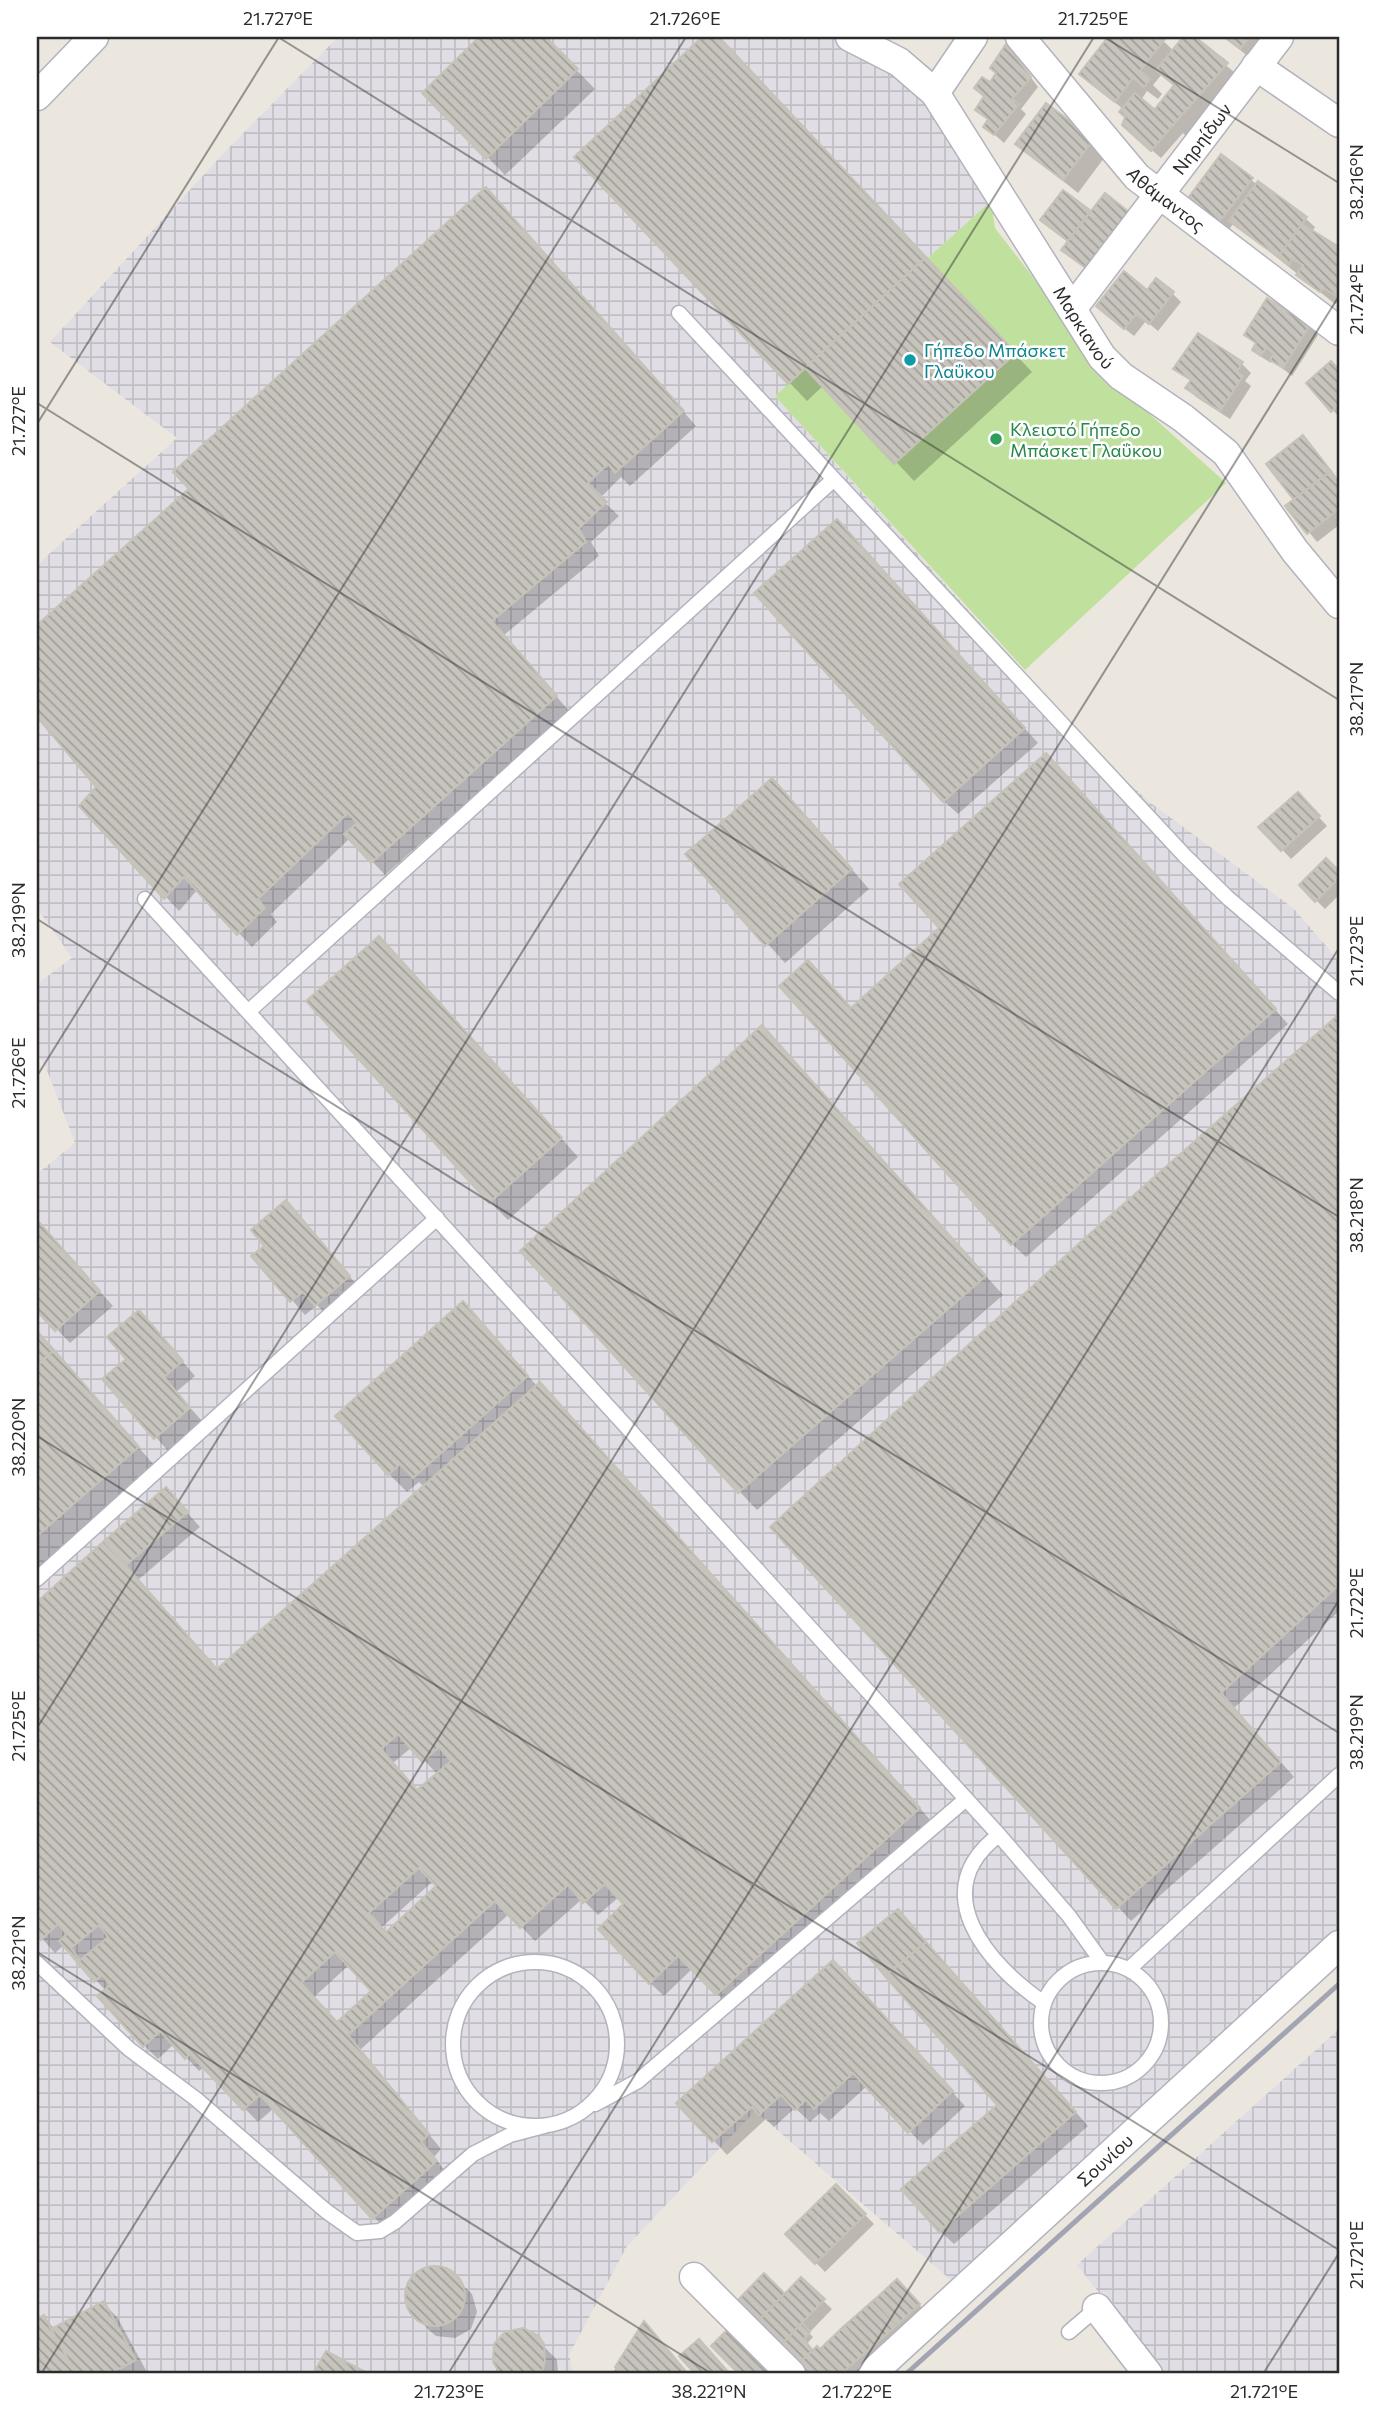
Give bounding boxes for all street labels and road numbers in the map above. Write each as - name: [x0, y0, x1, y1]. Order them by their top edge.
- street label: Νηρηίδων: [1167, 99, 1236, 179]
- street label: Αθάμαντος: [1122, 162, 1210, 236]
- street label: Μαρκιανού: [1049, 282, 1119, 374]
- street label: Σουνίου: [1072, 2129, 1137, 2191]

